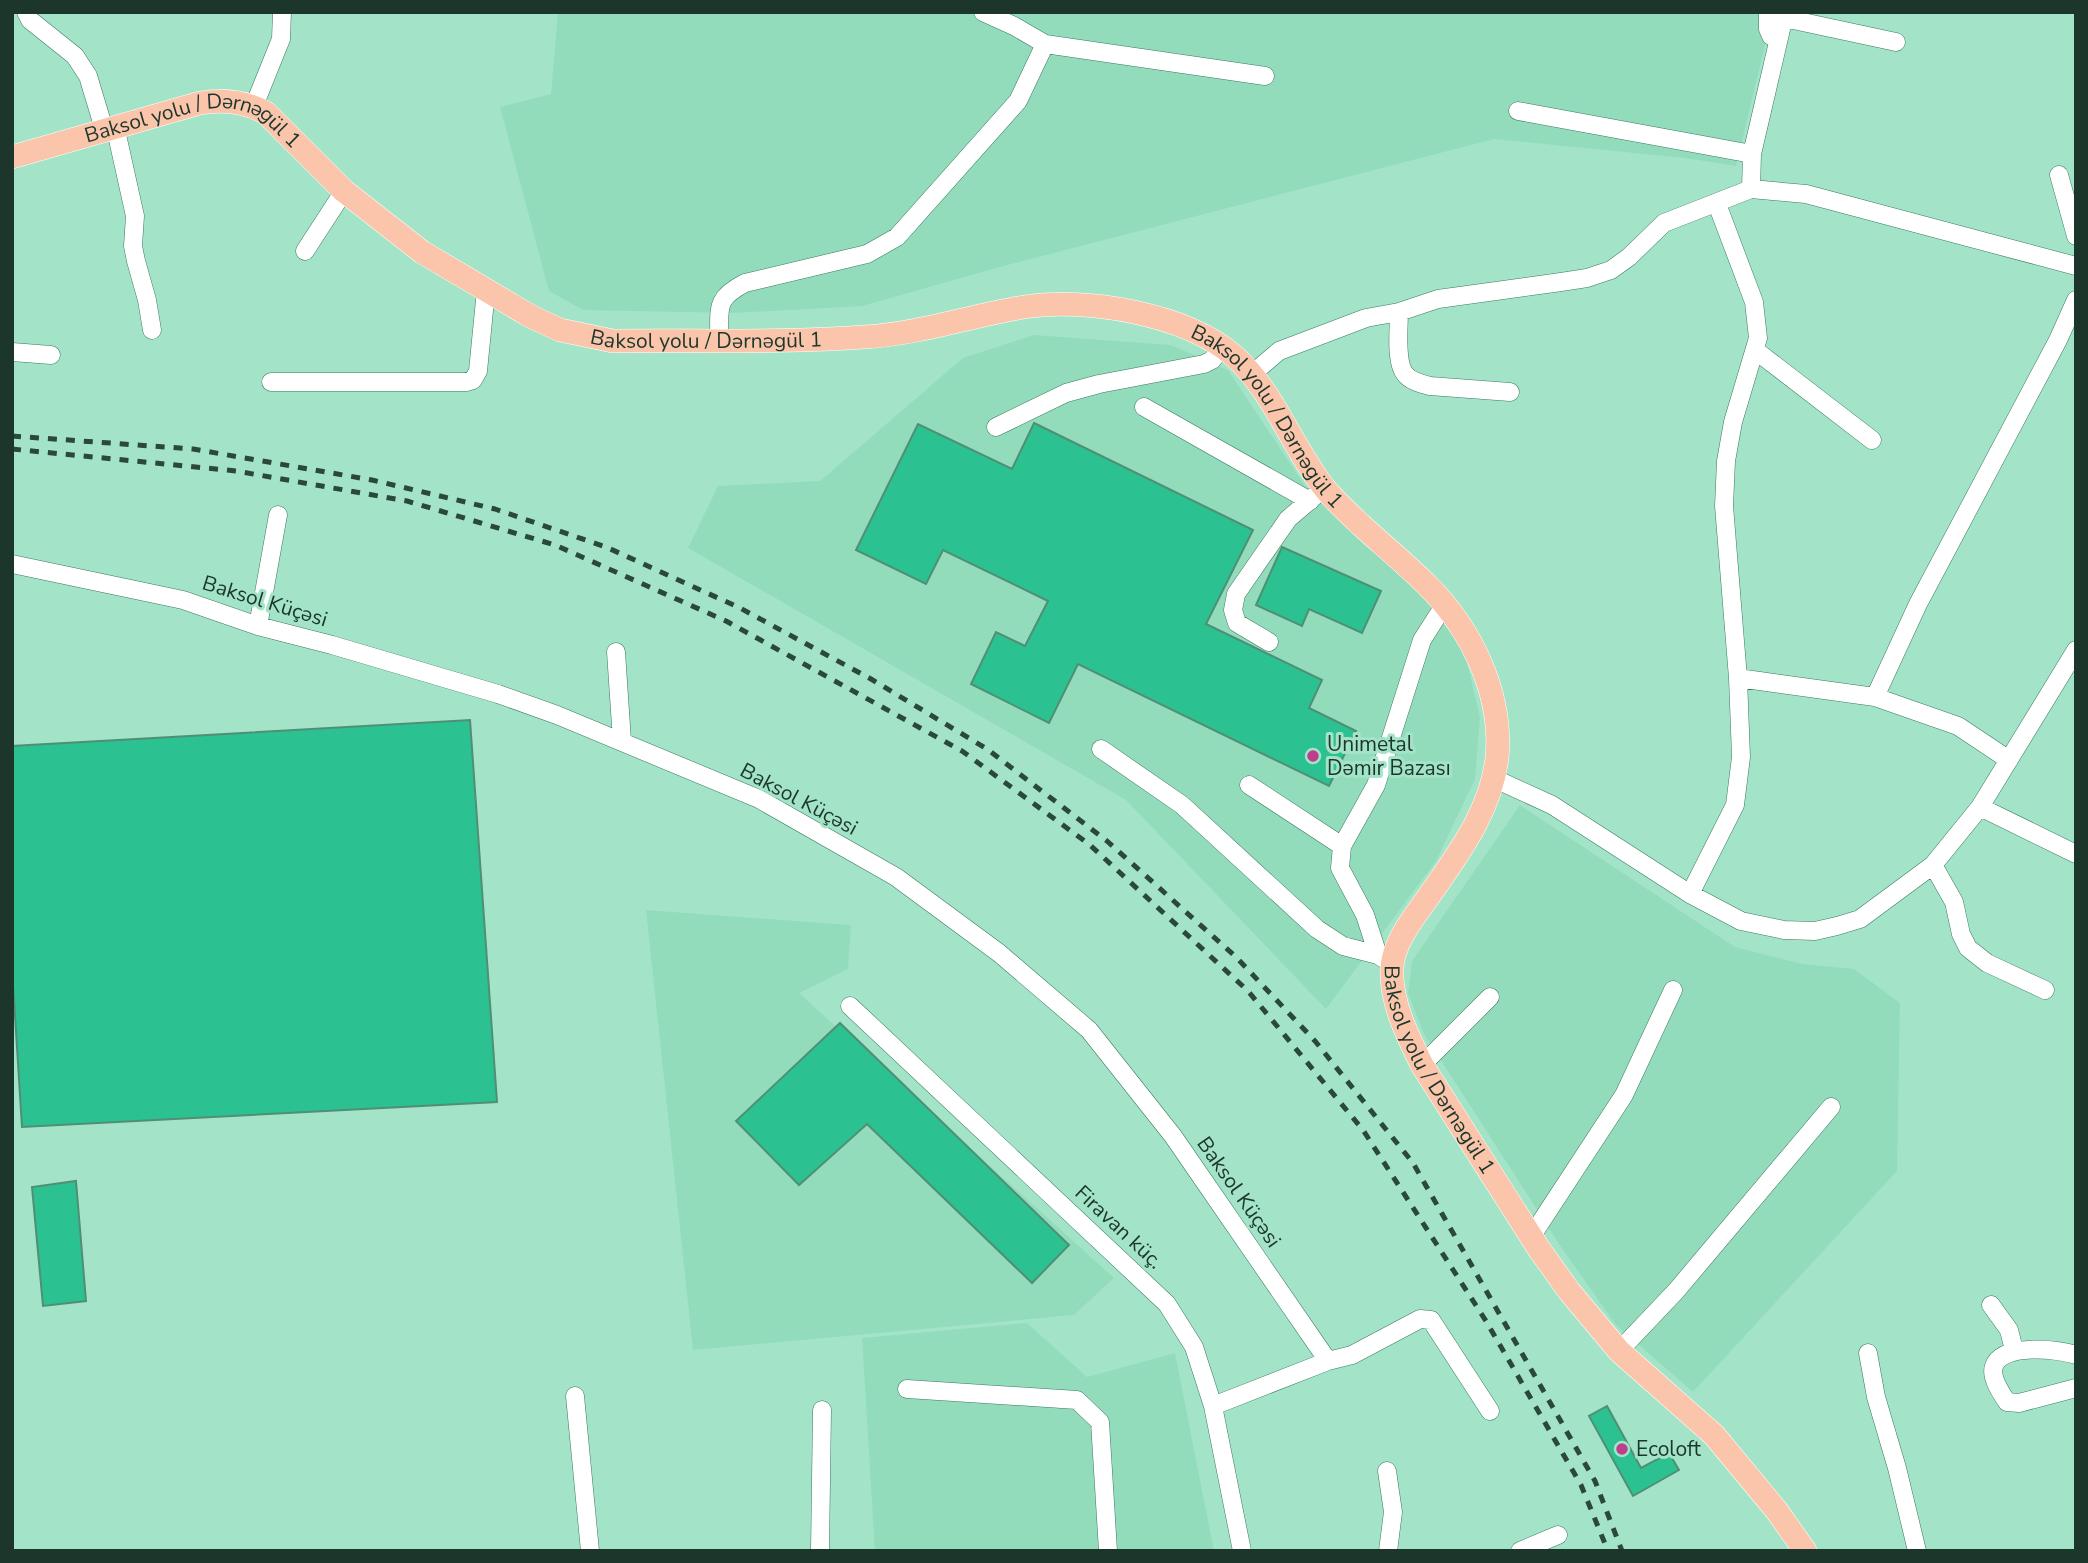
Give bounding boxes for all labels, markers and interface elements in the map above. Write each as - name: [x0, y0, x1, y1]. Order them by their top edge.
- text: Baksol yolu / Dərnəgül 1: [81, 87, 307, 154]
- street label: Baksol yolu / Dərnəgül 1: [74, 125, 306, 163]
- street label: Baksol yolu / Dərnəgül 1: [1187, 318, 1350, 514]
- street label: Baksol yolu / Dərnəgül 1: [588, 323, 823, 355]
- street label: Baksol Küçəsi: [199, 569, 331, 633]
- place label: Unimetal Dəmir Bazası: [1327, 730, 1451, 782]
- marker: Unimetal Dəmir Bazası: [1305, 748, 1321, 764]
- street label: Baksol Küçəsi: [735, 756, 863, 842]
- street label: Baksol yolu / Dərnəgül 1: [1378, 965, 1502, 1179]
- street label: Baksol Küçəsi: [1190, 1131, 1288, 1253]
- street label: Firavan küç.: [1069, 1179, 1169, 1275]
- place label: Ecoloft: [1636, 1435, 1702, 1463]
- marker: Ecoloft: [1614, 1441, 1630, 1457]

